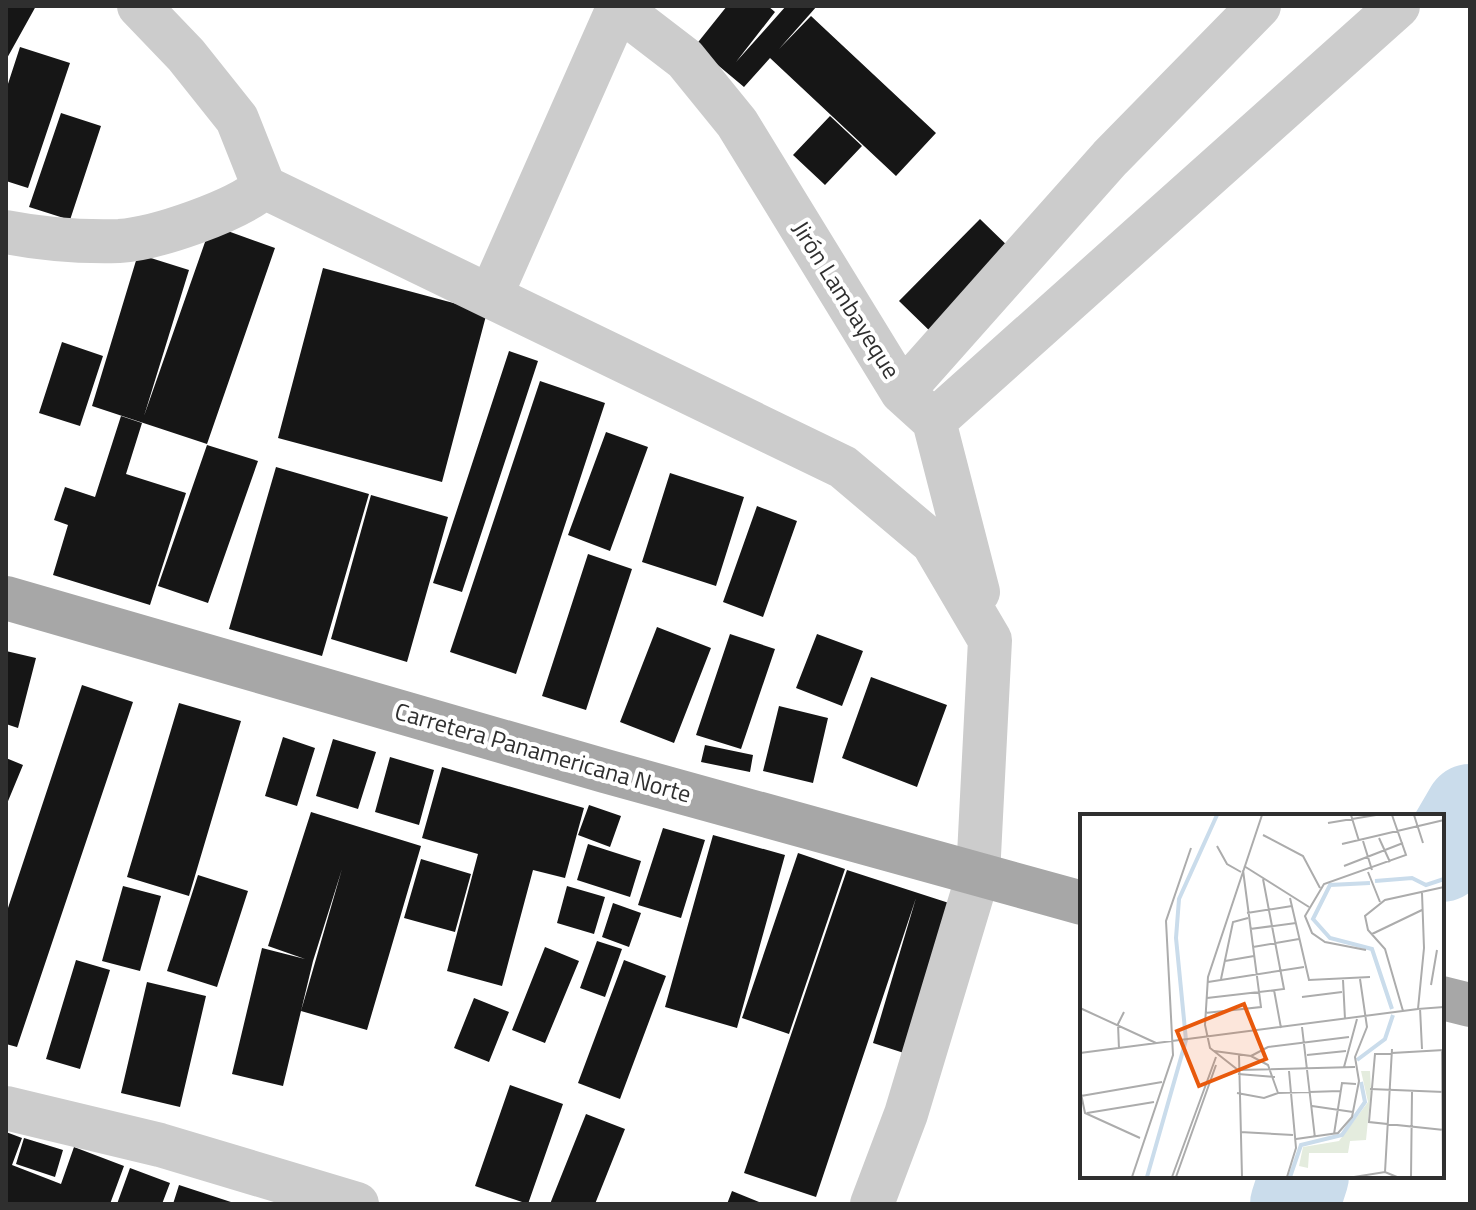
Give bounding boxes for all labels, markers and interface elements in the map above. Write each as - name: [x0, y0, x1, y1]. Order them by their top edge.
- street label: Jirón Lambayeque: [784, 214, 910, 385]
- street label: Carretera Panamericana Norte: [391, 692, 696, 812]
- inset map: [1080, 814, 1444, 1178]

